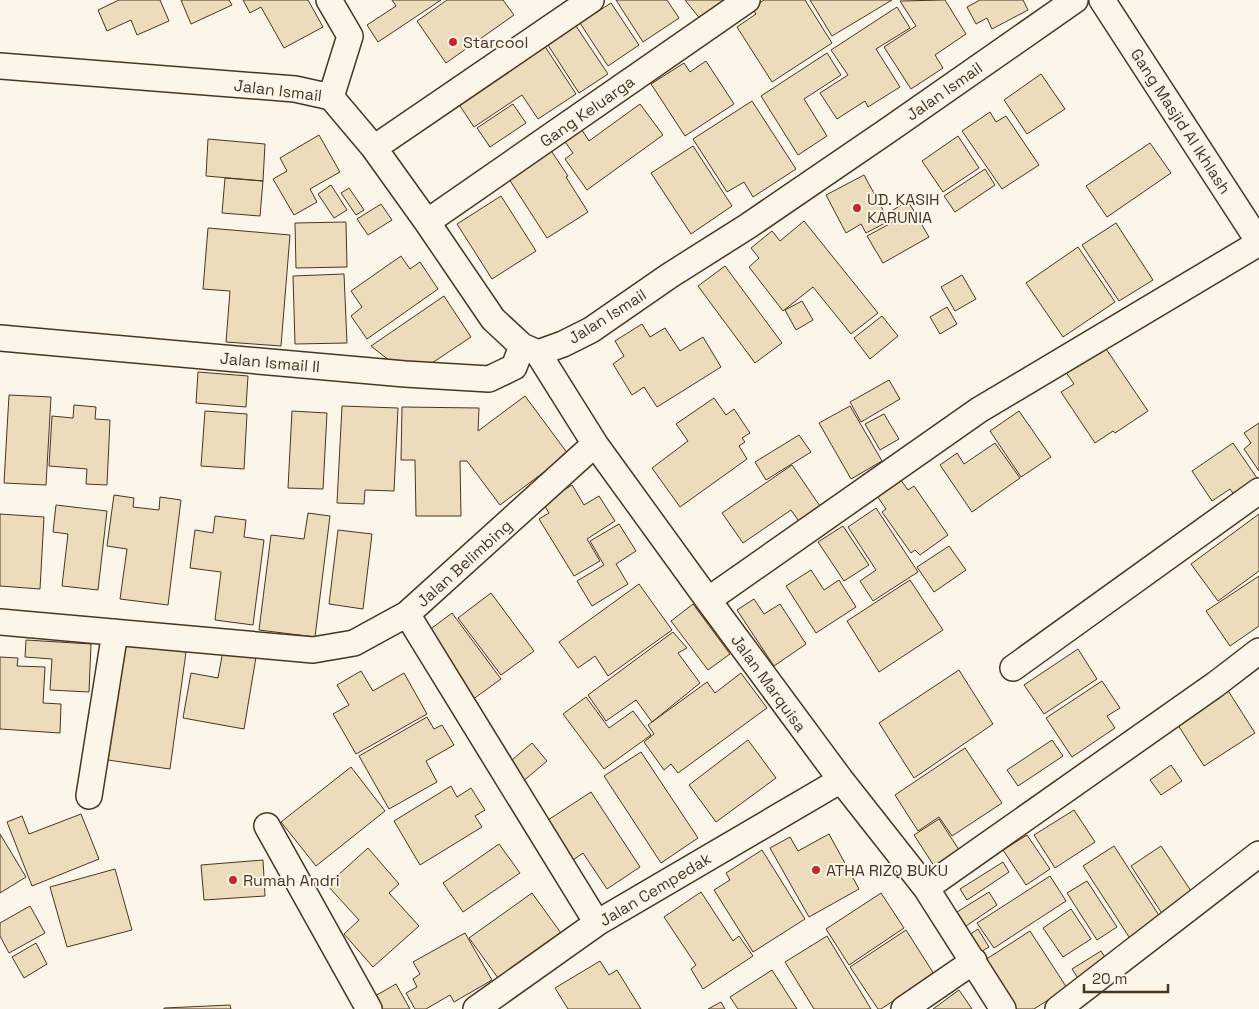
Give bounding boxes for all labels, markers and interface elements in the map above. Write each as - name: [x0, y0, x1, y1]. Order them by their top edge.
- place label: Starcool: [463, 32, 528, 53]
- marker: Starcool: [447, 36, 459, 48]
- street label: Gang Masjid Al Ikhlash: [1126, 45, 1235, 198]
- street label: Jalan Ismail: [902, 57, 987, 125]
- street label: Gang Keluarga: [536, 71, 639, 152]
- street label: Jalan Ismail: [233, 75, 323, 106]
- place label: UD. KASIH KARUNIA: [867, 189, 940, 228]
- marker: UD. KASIH KARUNIA: [851, 202, 863, 214]
- street label: Jalan Ismail: [564, 284, 650, 349]
- street label: Jalan Ismail II: [219, 348, 321, 377]
- street label: Jalan Belimbing: [412, 515, 516, 612]
- street label: Jalan Marquisa: [726, 630, 811, 736]
- street label: Jalan Cempedak: [596, 848, 715, 931]
- place label: ATHA RIZQ BUKU: [826, 860, 948, 881]
- marker: ATHA RIZQ BUKU: [810, 864, 822, 876]
- place label: Rumah Andri: [243, 870, 340, 891]
- marker: Rumah Andri: [227, 874, 239, 886]
- scale bar: [1084, 962, 1168, 994]
- text: 20 m: [1092, 969, 1127, 988]

